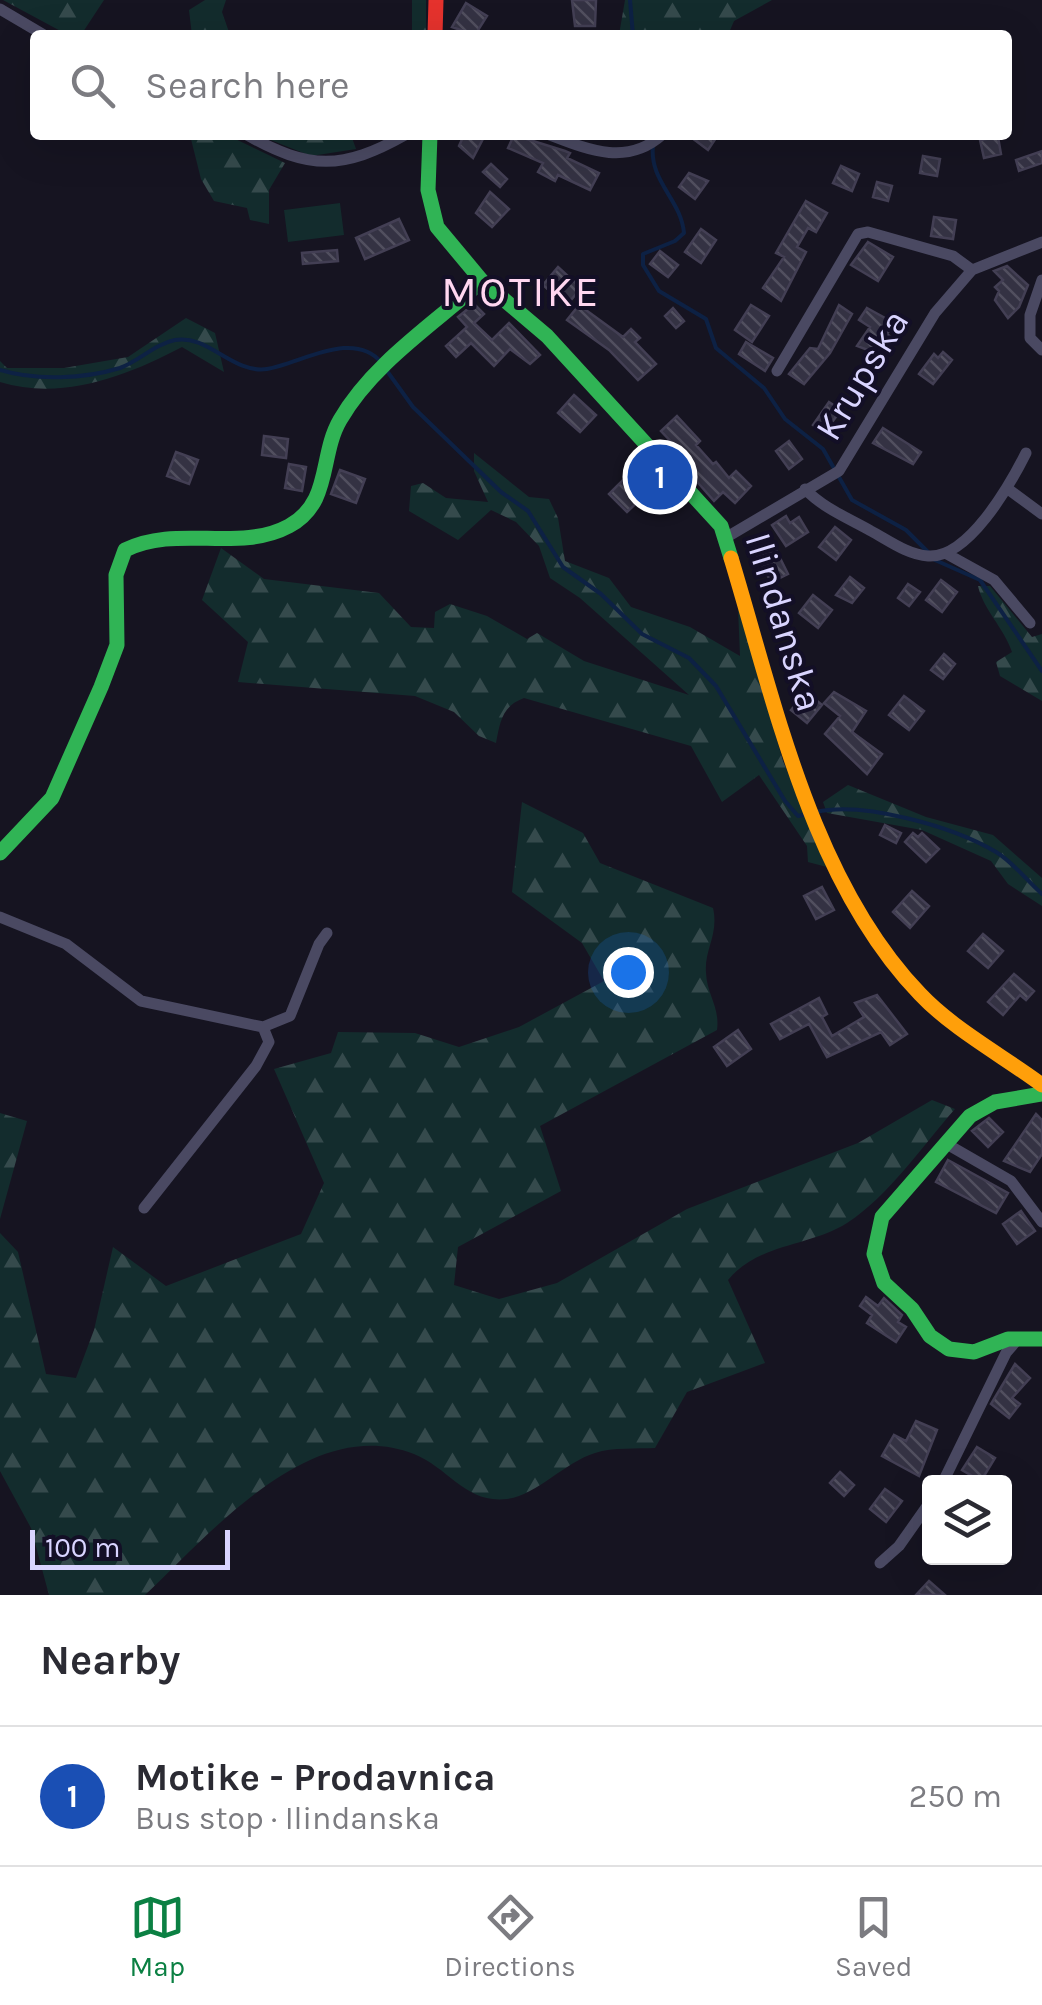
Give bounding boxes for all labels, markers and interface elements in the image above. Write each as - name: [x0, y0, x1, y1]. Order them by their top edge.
- search box: [30, 30, 1012, 140]
- icon: search: [65, 58, 120, 113]
- text: Search here: [145, 63, 349, 108]
- district label: MOTIKE: [441, 267, 601, 317]
- street label: Krupska: [806, 302, 918, 448]
- pin: 1: [628, 440, 692, 514]
- street label: Ilindanska: [736, 527, 832, 717]
- your location: [603, 947, 654, 998]
- map controls: [922, 1475, 1012, 1565]
- button: layers: [922, 1475, 1012, 1565]
- scale bar: [30, 1525, 230, 1570]
- text: 100 m: [45, 1531, 120, 1564]
- text: Nearby: [40, 1635, 180, 1685]
- text: Motike - Prodavnica: [135, 1755, 496, 1800]
- text: 1: [67, 1778, 78, 1815]
- text: 250 m: [909, 1778, 1002, 1815]
- text: Bus stop · Ilindanska: [135, 1800, 440, 1837]
- tab: Map: [130, 1890, 185, 1983]
- tab: Directions: [444, 1890, 576, 1983]
- tab: Saved: [835, 1890, 912, 1983]

